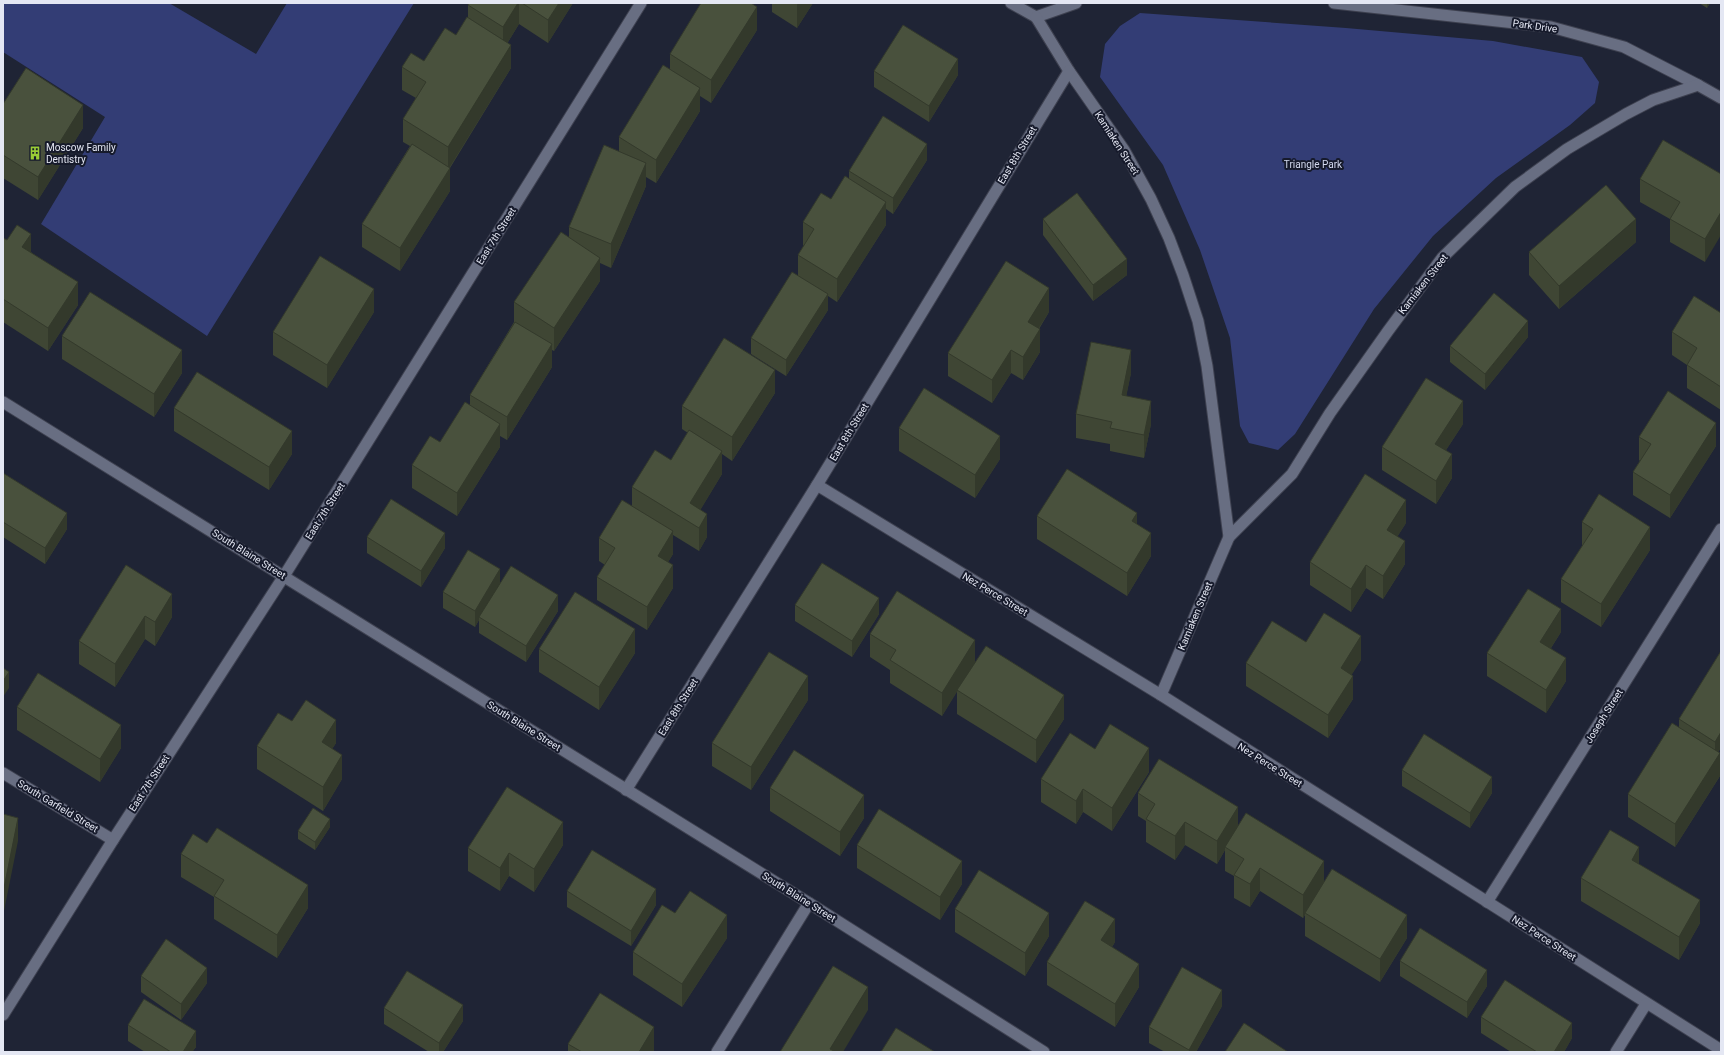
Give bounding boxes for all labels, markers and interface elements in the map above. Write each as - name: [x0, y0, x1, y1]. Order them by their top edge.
- street label: Park Drive: [1512, 17, 1558, 35]
- street label: Kamiaken Street: [1093, 109, 1141, 177]
- street label: East 8th Street: [995, 124, 1039, 186]
- place label: Moscow Family Dentistry: [46, 142, 116, 165]
- building icon: Moscow Family Dentistry: [27, 145, 43, 161]
- park label: Triangle Park: [1284, 159, 1343, 170]
- street label: East 7th Street: [474, 205, 518, 267]
- street label: Kamiaken Street: [1396, 252, 1450, 316]
- street label: East 8th Street: [827, 401, 871, 463]
- street label: East 7th Street: [303, 480, 347, 542]
- street label: South Blaine Street: [210, 527, 288, 581]
- street label: Nez Perce Street: [960, 570, 1030, 618]
- street label: Kamiaken Street: [1176, 580, 1214, 652]
- street label: East 8th Street: [656, 676, 700, 738]
- street label: Joseph Street: [1583, 687, 1625, 745]
- street label: South Blaine Street: [485, 699, 563, 753]
- street label: Nez Perce Street: [1236, 741, 1304, 789]
- street label: East 7th Street: [127, 753, 171, 813]
- street label: South Garfield Street: [16, 778, 100, 834]
- street label: South Blaine Street: [760, 870, 838, 924]
- street label: Nez Perce Street: [1510, 913, 1578, 963]

